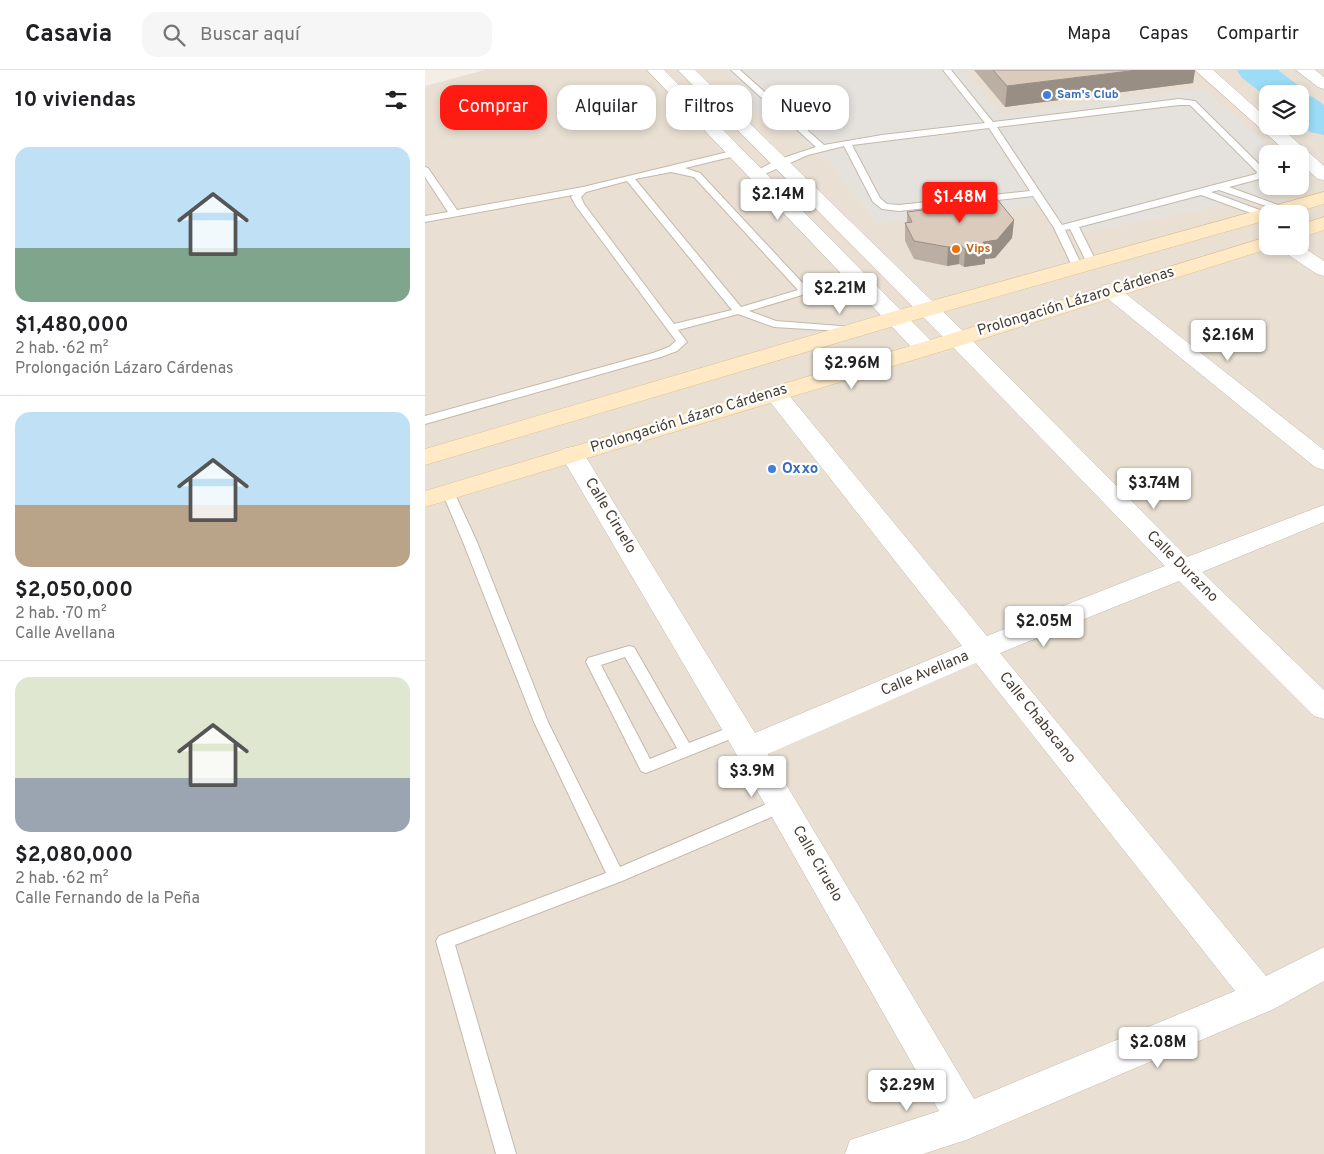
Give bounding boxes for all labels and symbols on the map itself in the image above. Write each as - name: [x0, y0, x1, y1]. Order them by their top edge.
- place label: Sam's Club: [1057, 87, 1119, 103]
- marker: Sam's Club: [1041, 89, 1053, 101]
- pin: $2.14M: [737, 178, 819, 221]
- pin: $1.48M: [919, 182, 1001, 224]
- place label: Vips: [966, 241, 990, 257]
- marker: Vips: [950, 243, 962, 255]
- street label: Prolongación Lázaro Cárdenas: [975, 263, 1177, 341]
- pin: $2.21M: [799, 272, 881, 315]
- pin: $2.16M: [1187, 320, 1269, 362]
- pin: $2.96M: [811, 348, 893, 390]
- street label: Prolongación Lázaro Cárdenas: [588, 380, 790, 458]
- place label: Oxxo: [782, 460, 818, 479]
- marker: Oxxo: [766, 463, 778, 475]
- pin: $3.74M: [1113, 468, 1195, 510]
- street label: Calle Ciruelo: [580, 475, 640, 557]
- street label: Calle Durazno: [1142, 527, 1222, 607]
- pin: $2.05M: [1003, 606, 1085, 648]
- street label: Calle Avellana: [878, 647, 972, 701]
- street label: Calle Chabacano: [994, 668, 1080, 768]
- pin: $3.9M: [717, 756, 787, 798]
- street label: Calle Ciruelo: [788, 822, 846, 906]
- pin: $2.08M: [1117, 1026, 1199, 1069]
- pin: $2.29M: [866, 1070, 948, 1112]

